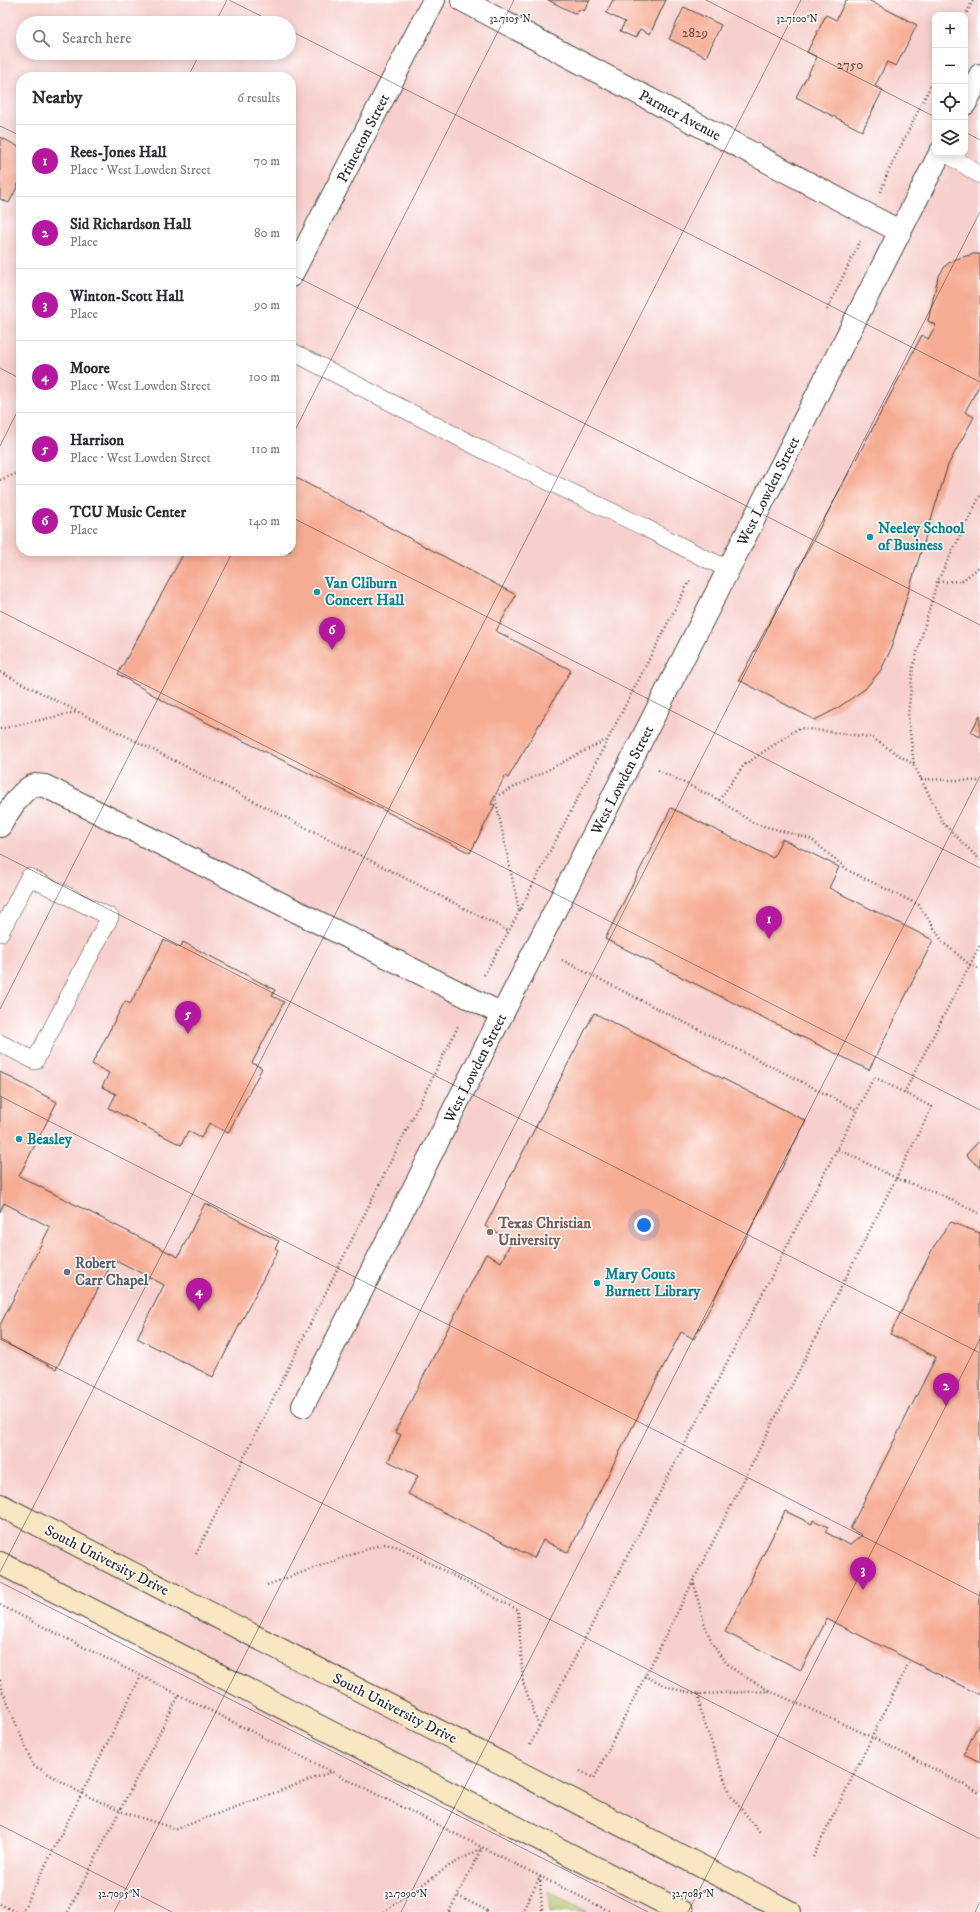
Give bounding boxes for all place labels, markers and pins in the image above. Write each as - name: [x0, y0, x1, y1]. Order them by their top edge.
- place label: Neeley School of Business: [878, 519, 965, 555]
- marker: Neeley School of Business: [865, 532, 875, 542]
- place label: Van Cliburn Concert Hall: [324, 574, 405, 610]
- marker: Van Cliburn Concert Hall: [312, 587, 322, 597]
- pin: 6: [319, 617, 345, 650]
- pin: 1: [756, 906, 782, 939]
- pin: 5: [175, 1001, 201, 1034]
- place label: Beasley: [27, 1130, 73, 1149]
- marker: Beasley: [14, 1134, 24, 1144]
- place label: Texas Christian University: [497, 1214, 591, 1250]
- marker: Texas Christian University: [485, 1227, 495, 1237]
- place label: Robert Carr Chapel: [75, 1254, 149, 1290]
- place label: Mary Couts Burnett Library: [605, 1265, 701, 1301]
- marker: Robert Carr Chapel: [62, 1267, 72, 1277]
- pin: 4: [186, 1278, 212, 1311]
- marker: Mary Couts Burnett Library: [592, 1278, 602, 1288]
- pin: 2: [933, 1373, 959, 1406]
- pin: 3: [850, 1557, 876, 1590]

